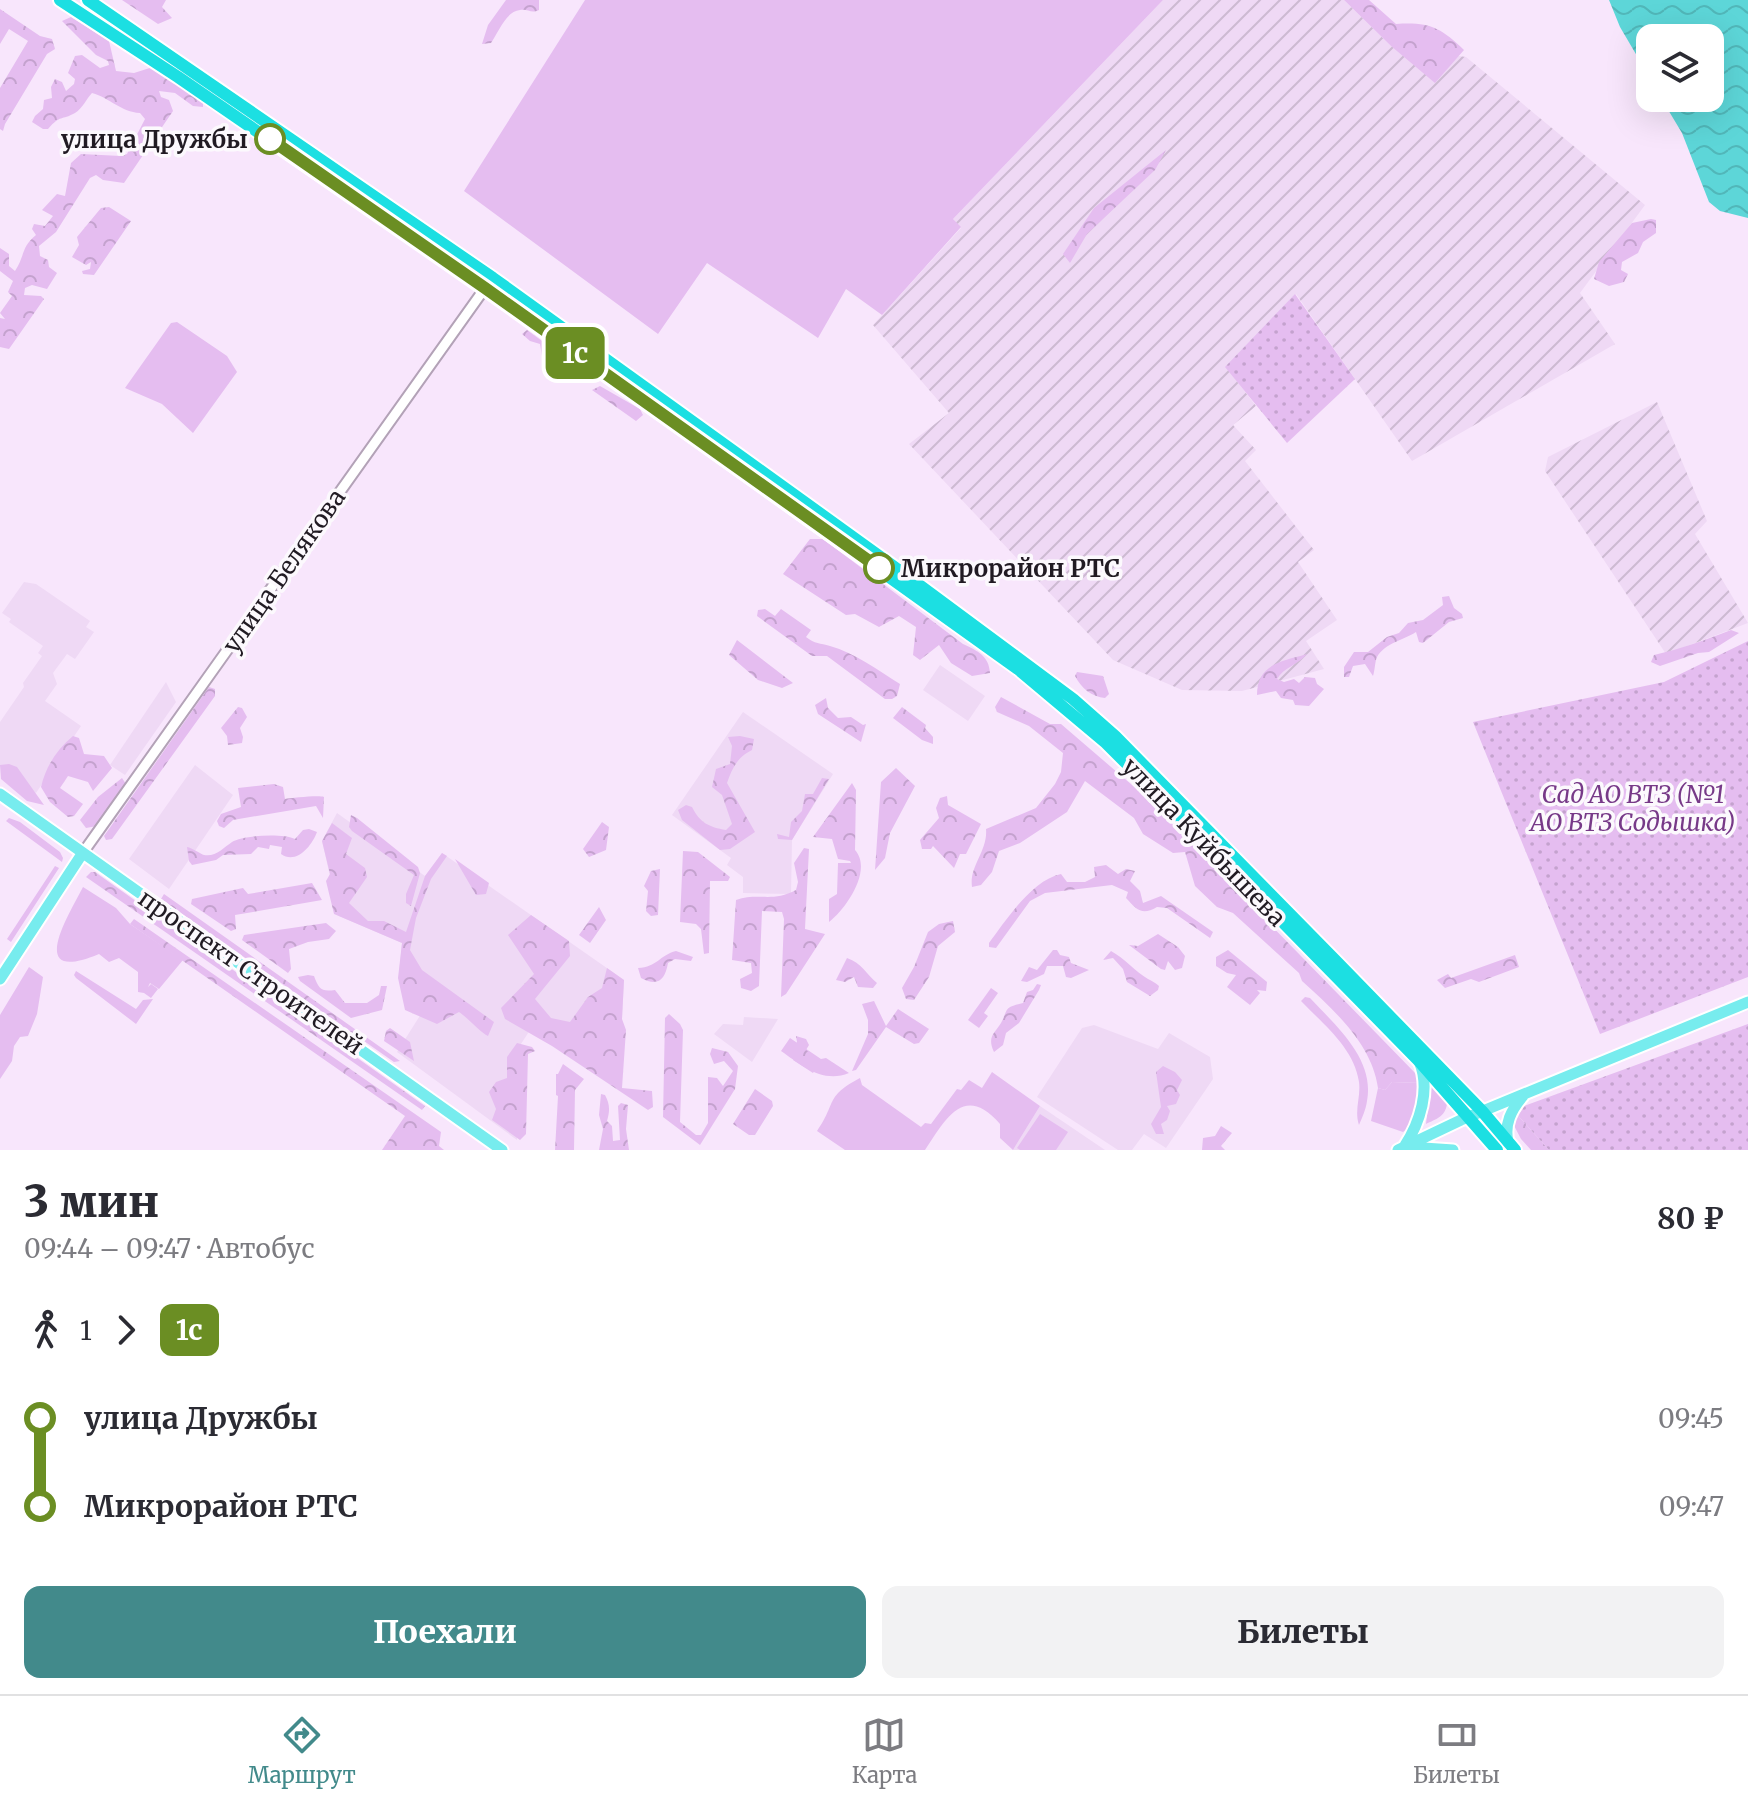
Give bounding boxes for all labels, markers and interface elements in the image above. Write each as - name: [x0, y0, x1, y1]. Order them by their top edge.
- map controls: [1636, 24, 1724, 112]
- button: layers: [1636, 24, 1724, 112]
- place label: улица Дружбы: [61, 124, 248, 155]
- marker: улица Дружбы: [255, 124, 285, 154]
- line badge: 1с: [539, 327, 611, 379]
- text: 1с: [562, 335, 588, 371]
- street label: улица Белякова: [216, 483, 352, 659]
- marker: Микрорайон РТС: [864, 553, 894, 583]
- place label: Микрорайон РТС: [901, 553, 1120, 584]
- street label: улица Куйбышева: [1116, 751, 1293, 933]
- park label: Сад АО ВТЗ (№1 АО ВТЗ Содышка): [1528, 779, 1736, 838]
- street label: проспект Строителей: [133, 883, 369, 1061]
- text: 3 мин: [24, 1174, 159, 1229]
- text: 80 ₽: [1657, 1199, 1724, 1237]
- text: 09:44 – 09:47 · Автобус: [24, 1232, 315, 1265]
- icon: walk: [24, 1308, 68, 1352]
- icon: forward: [104, 1308, 148, 1352]
- text: 1с: [176, 1312, 203, 1348]
- text: 1: [80, 1314, 92, 1347]
- text: улица Дружбы: [84, 1399, 318, 1437]
- text: 09:45: [1658, 1402, 1724, 1435]
- text: Микрорайон РТС: [84, 1487, 358, 1525]
- text: 09:47: [1659, 1490, 1724, 1523]
- button: Поехали: [24, 1586, 866, 1678]
- button: Билеты: [882, 1586, 1724, 1678]
- tab: Маршрут: [248, 1713, 356, 1789]
- tab: Карта: [852, 1713, 917, 1789]
- tab: Билеты: [1413, 1713, 1500, 1789]

